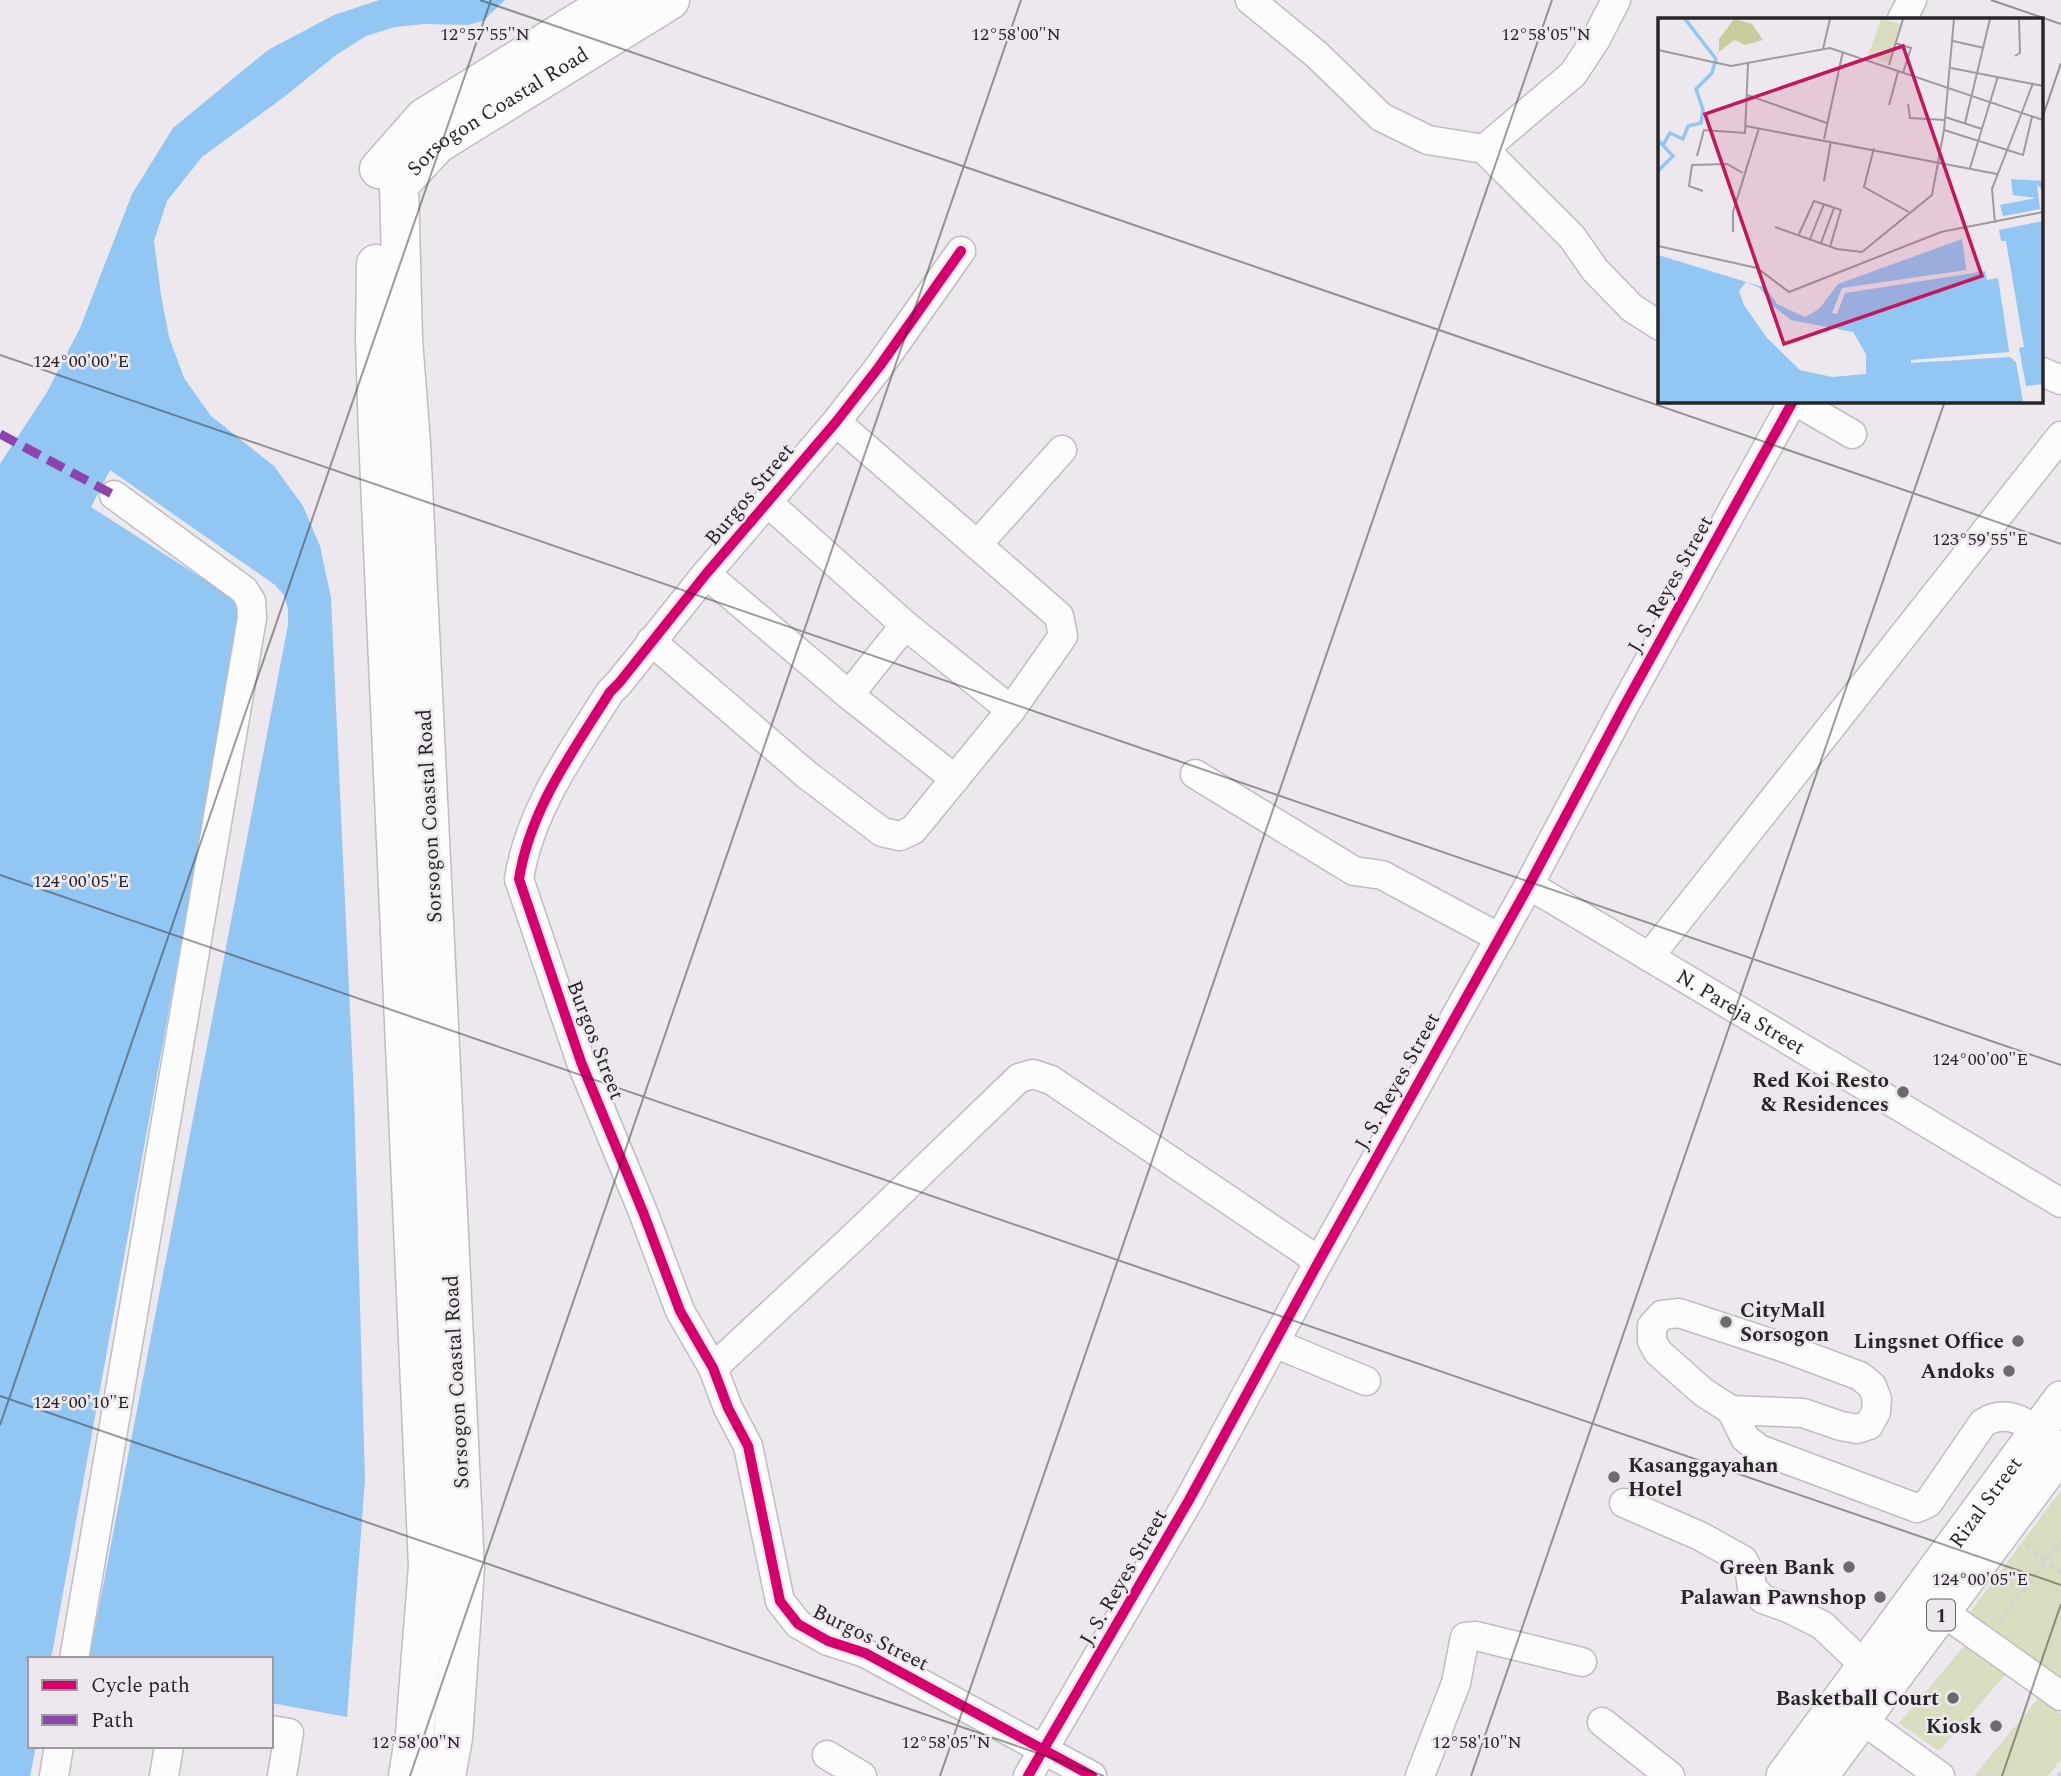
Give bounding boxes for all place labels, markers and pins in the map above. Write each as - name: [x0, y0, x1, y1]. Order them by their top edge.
- place label: Red Koi Resto & Residences: [1752, 1065, 1889, 1121]
- marker: Red Koi Resto & Residences: [1895, 1084, 1911, 1100]
- place label: CityMall Sorsogon: [1740, 1295, 1829, 1351]
- marker: CityMall Sorsogon: [1718, 1314, 1734, 1330]
- place label: Lingsnet Office: [1854, 1326, 2004, 1358]
- marker: Lingsnet Office: [2010, 1333, 2026, 1349]
- place label: Andoks: [1920, 1356, 1995, 1388]
- marker: Andoks: [2001, 1363, 2017, 1379]
- place label: Kasanggayahan Hotel: [1628, 1450, 1778, 1506]
- marker: Kasanggayahan Hotel: [1606, 1469, 1622, 1485]
- place label: Green Bank: [1719, 1552, 1835, 1584]
- marker: Green Bank: [1841, 1559, 1857, 1575]
- place label: Palawan Pawnshop: [1680, 1582, 1866, 1614]
- marker: Palawan Pawnshop: [1872, 1589, 1888, 1605]
- place label: Basketball Court: [1775, 1683, 1939, 1715]
- marker: Basketball Court: [1945, 1690, 1961, 1706]
- place label: Kiosk: [1926, 1711, 1982, 1743]
- marker: Kiosk: [1988, 1718, 2004, 1734]

